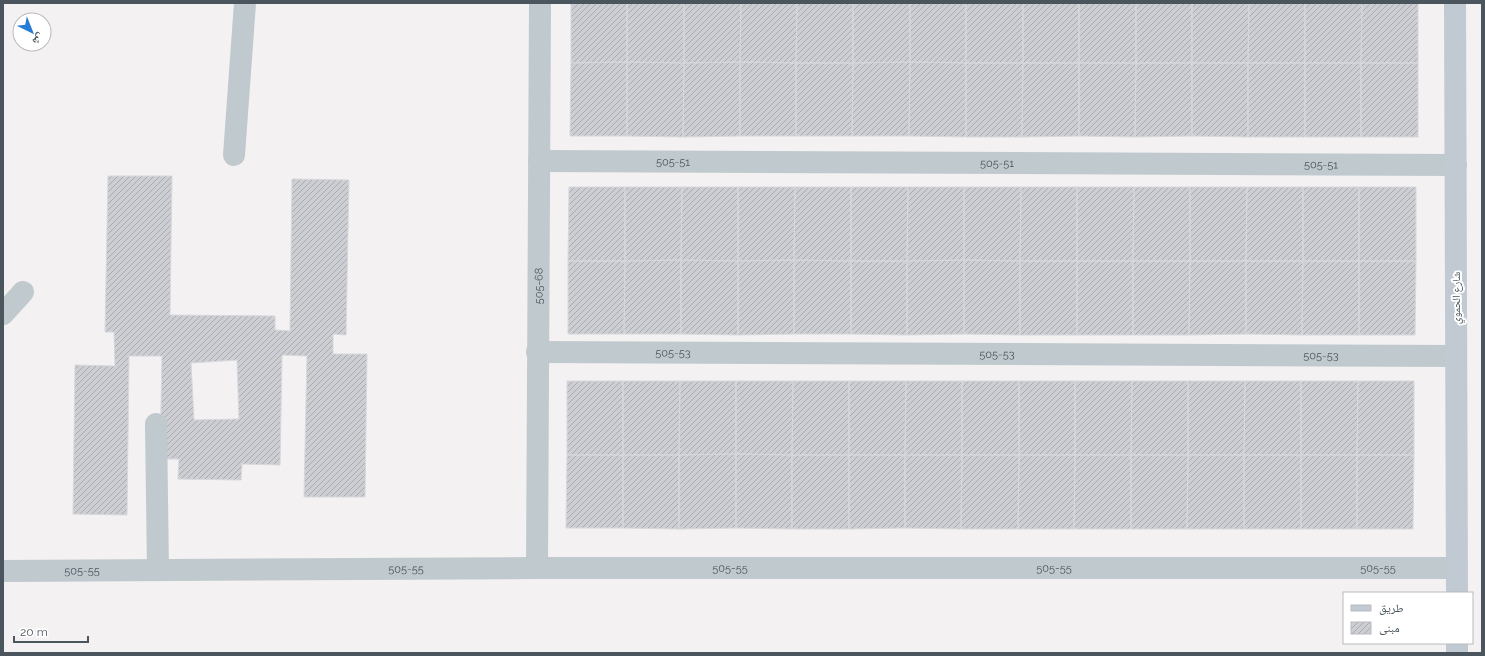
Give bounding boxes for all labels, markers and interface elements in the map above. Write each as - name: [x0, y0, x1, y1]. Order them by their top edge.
- north arrow: [12, 12, 52, 52]
- text: ش: [29, 29, 47, 48]
- street label: 505-51: [656, 156, 690, 169]
- street label: 505-51: [980, 157, 1014, 170]
- street label: 505-51: [1304, 158, 1338, 171]
- street label: 505-68: [532, 268, 546, 304]
- street label: شارع الحموي: [1450, 272, 1465, 324]
- street label: 505-53: [655, 347, 691, 360]
- street label: 505-53: [979, 348, 1015, 361]
- street label: 505-53: [1303, 349, 1339, 362]
- street label: 505-55: [712, 562, 748, 575]
- street label: 505-55: [1036, 562, 1072, 575]
- street label: 505-55: [1360, 562, 1396, 575]
- street label: 505-55: [388, 563, 424, 576]
- street label: 505-55: [64, 564, 100, 578]
- legend: [1343, 592, 1473, 644]
- text: طريق: [1379, 601, 1404, 615]
- scale bar: [14, 618, 88, 644]
- text: مبنى: [1379, 621, 1400, 635]
- text: 20 m: [20, 625, 48, 639]

